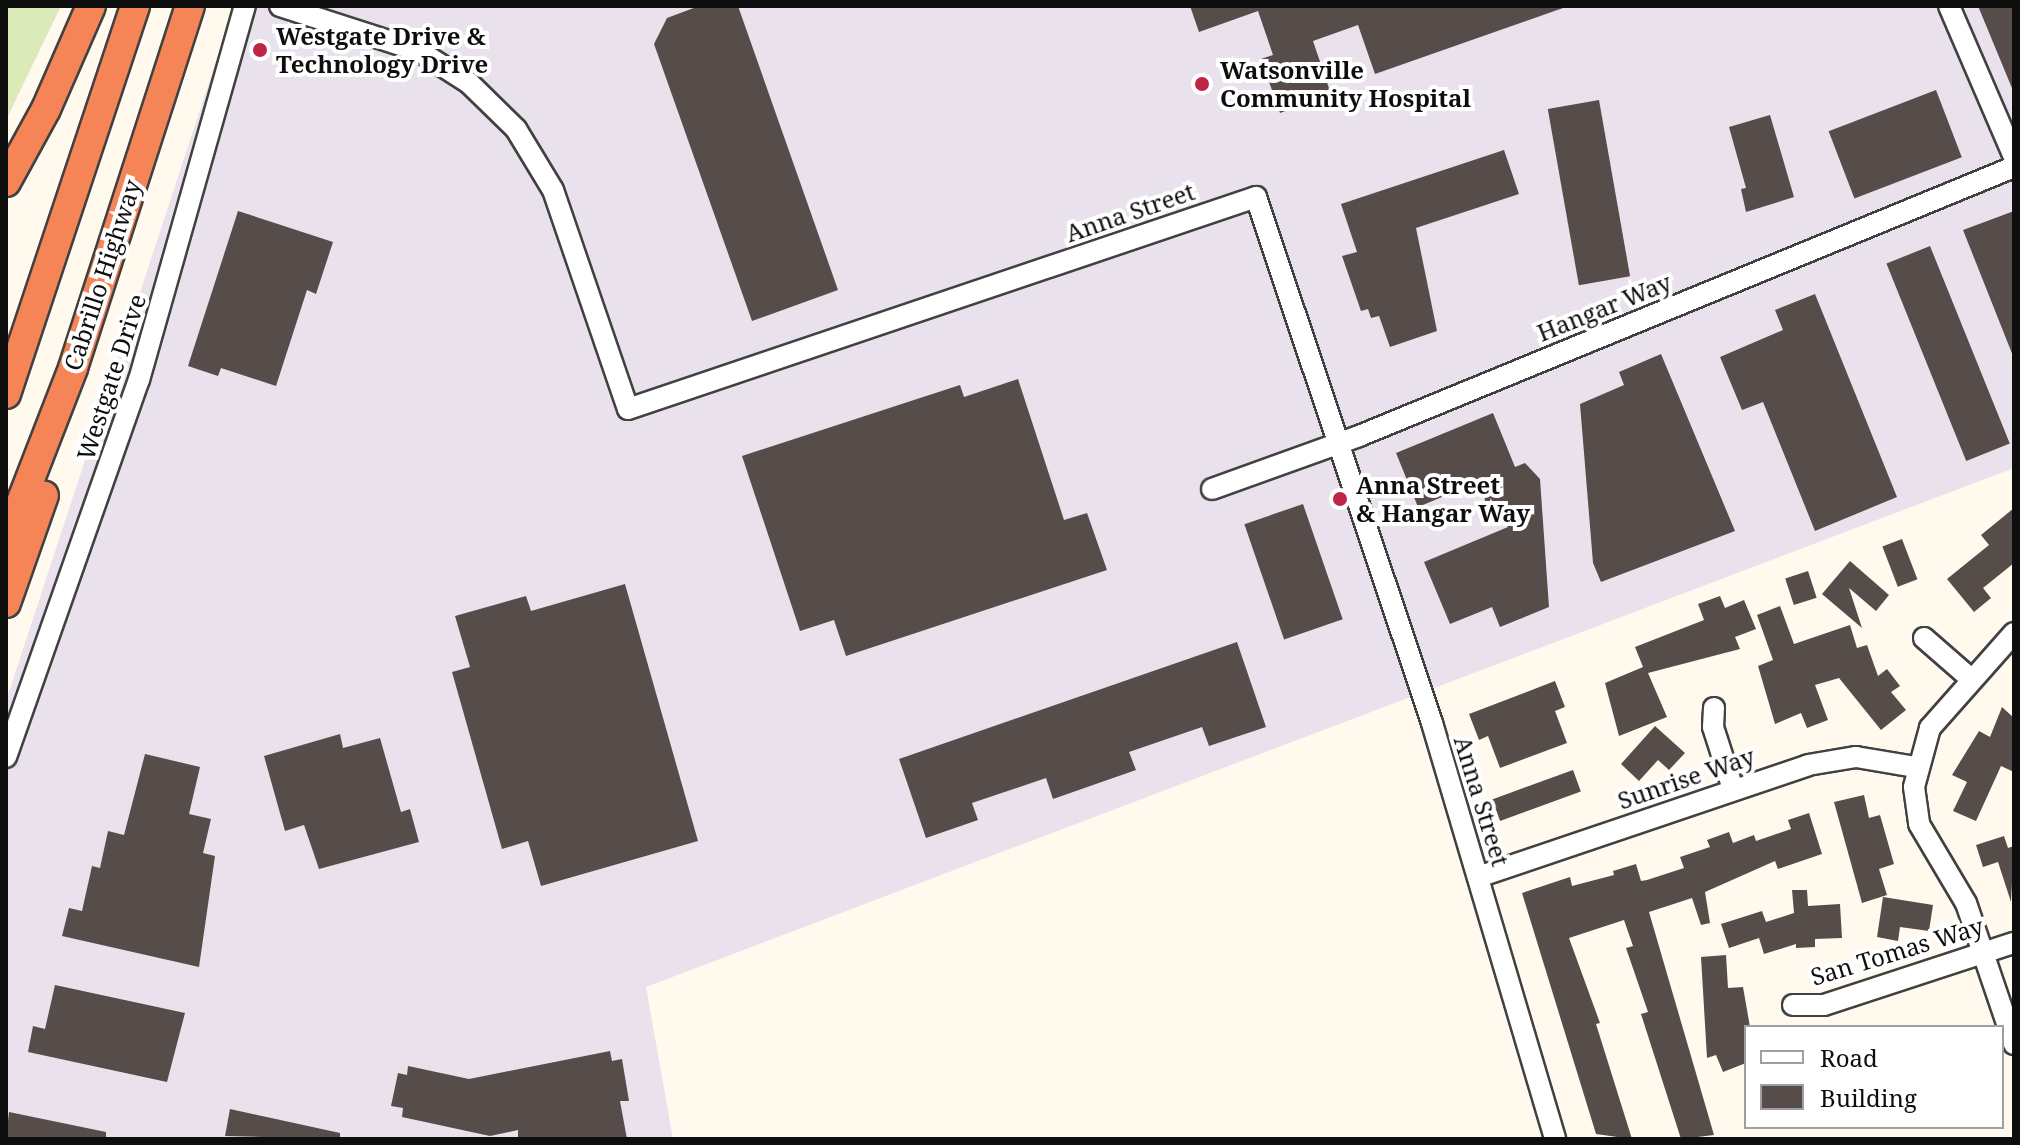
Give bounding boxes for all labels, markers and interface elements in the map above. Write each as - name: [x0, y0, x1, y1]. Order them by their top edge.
- place label: Westgate Drive & Technology Drive: [276, 22, 488, 78]
- marker: Westgate Drive & Technology Drive: [251, 41, 269, 59]
- place label: Watsonville Community Hospital: [1220, 56, 1471, 112]
- marker: Watsonville Community Hospital: [1191, 73, 1213, 95]
- street label: Cabrillo Highway: [58, 176, 146, 374]
- street label: Anna Street: [1062, 176, 1198, 248]
- street label: Hangar Way: [1533, 267, 1675, 347]
- street label: Westgate Drive: [71, 290, 151, 464]
- place label: Anna Street & Hangar Way: [1356, 471, 1530, 527]
- marker: Anna Street & Hangar Way: [1331, 490, 1349, 508]
- street label: Anna Street: [1449, 732, 1515, 870]
- street label: Sunrise Way: [1614, 741, 1758, 815]
- street label: San Tomas Way: [1807, 911, 1987, 991]
- legend: [1744, 1025, 2004, 1129]
- text: Road: [1820, 1041, 1878, 1074]
- text: Building: [1820, 1081, 1917, 1114]

